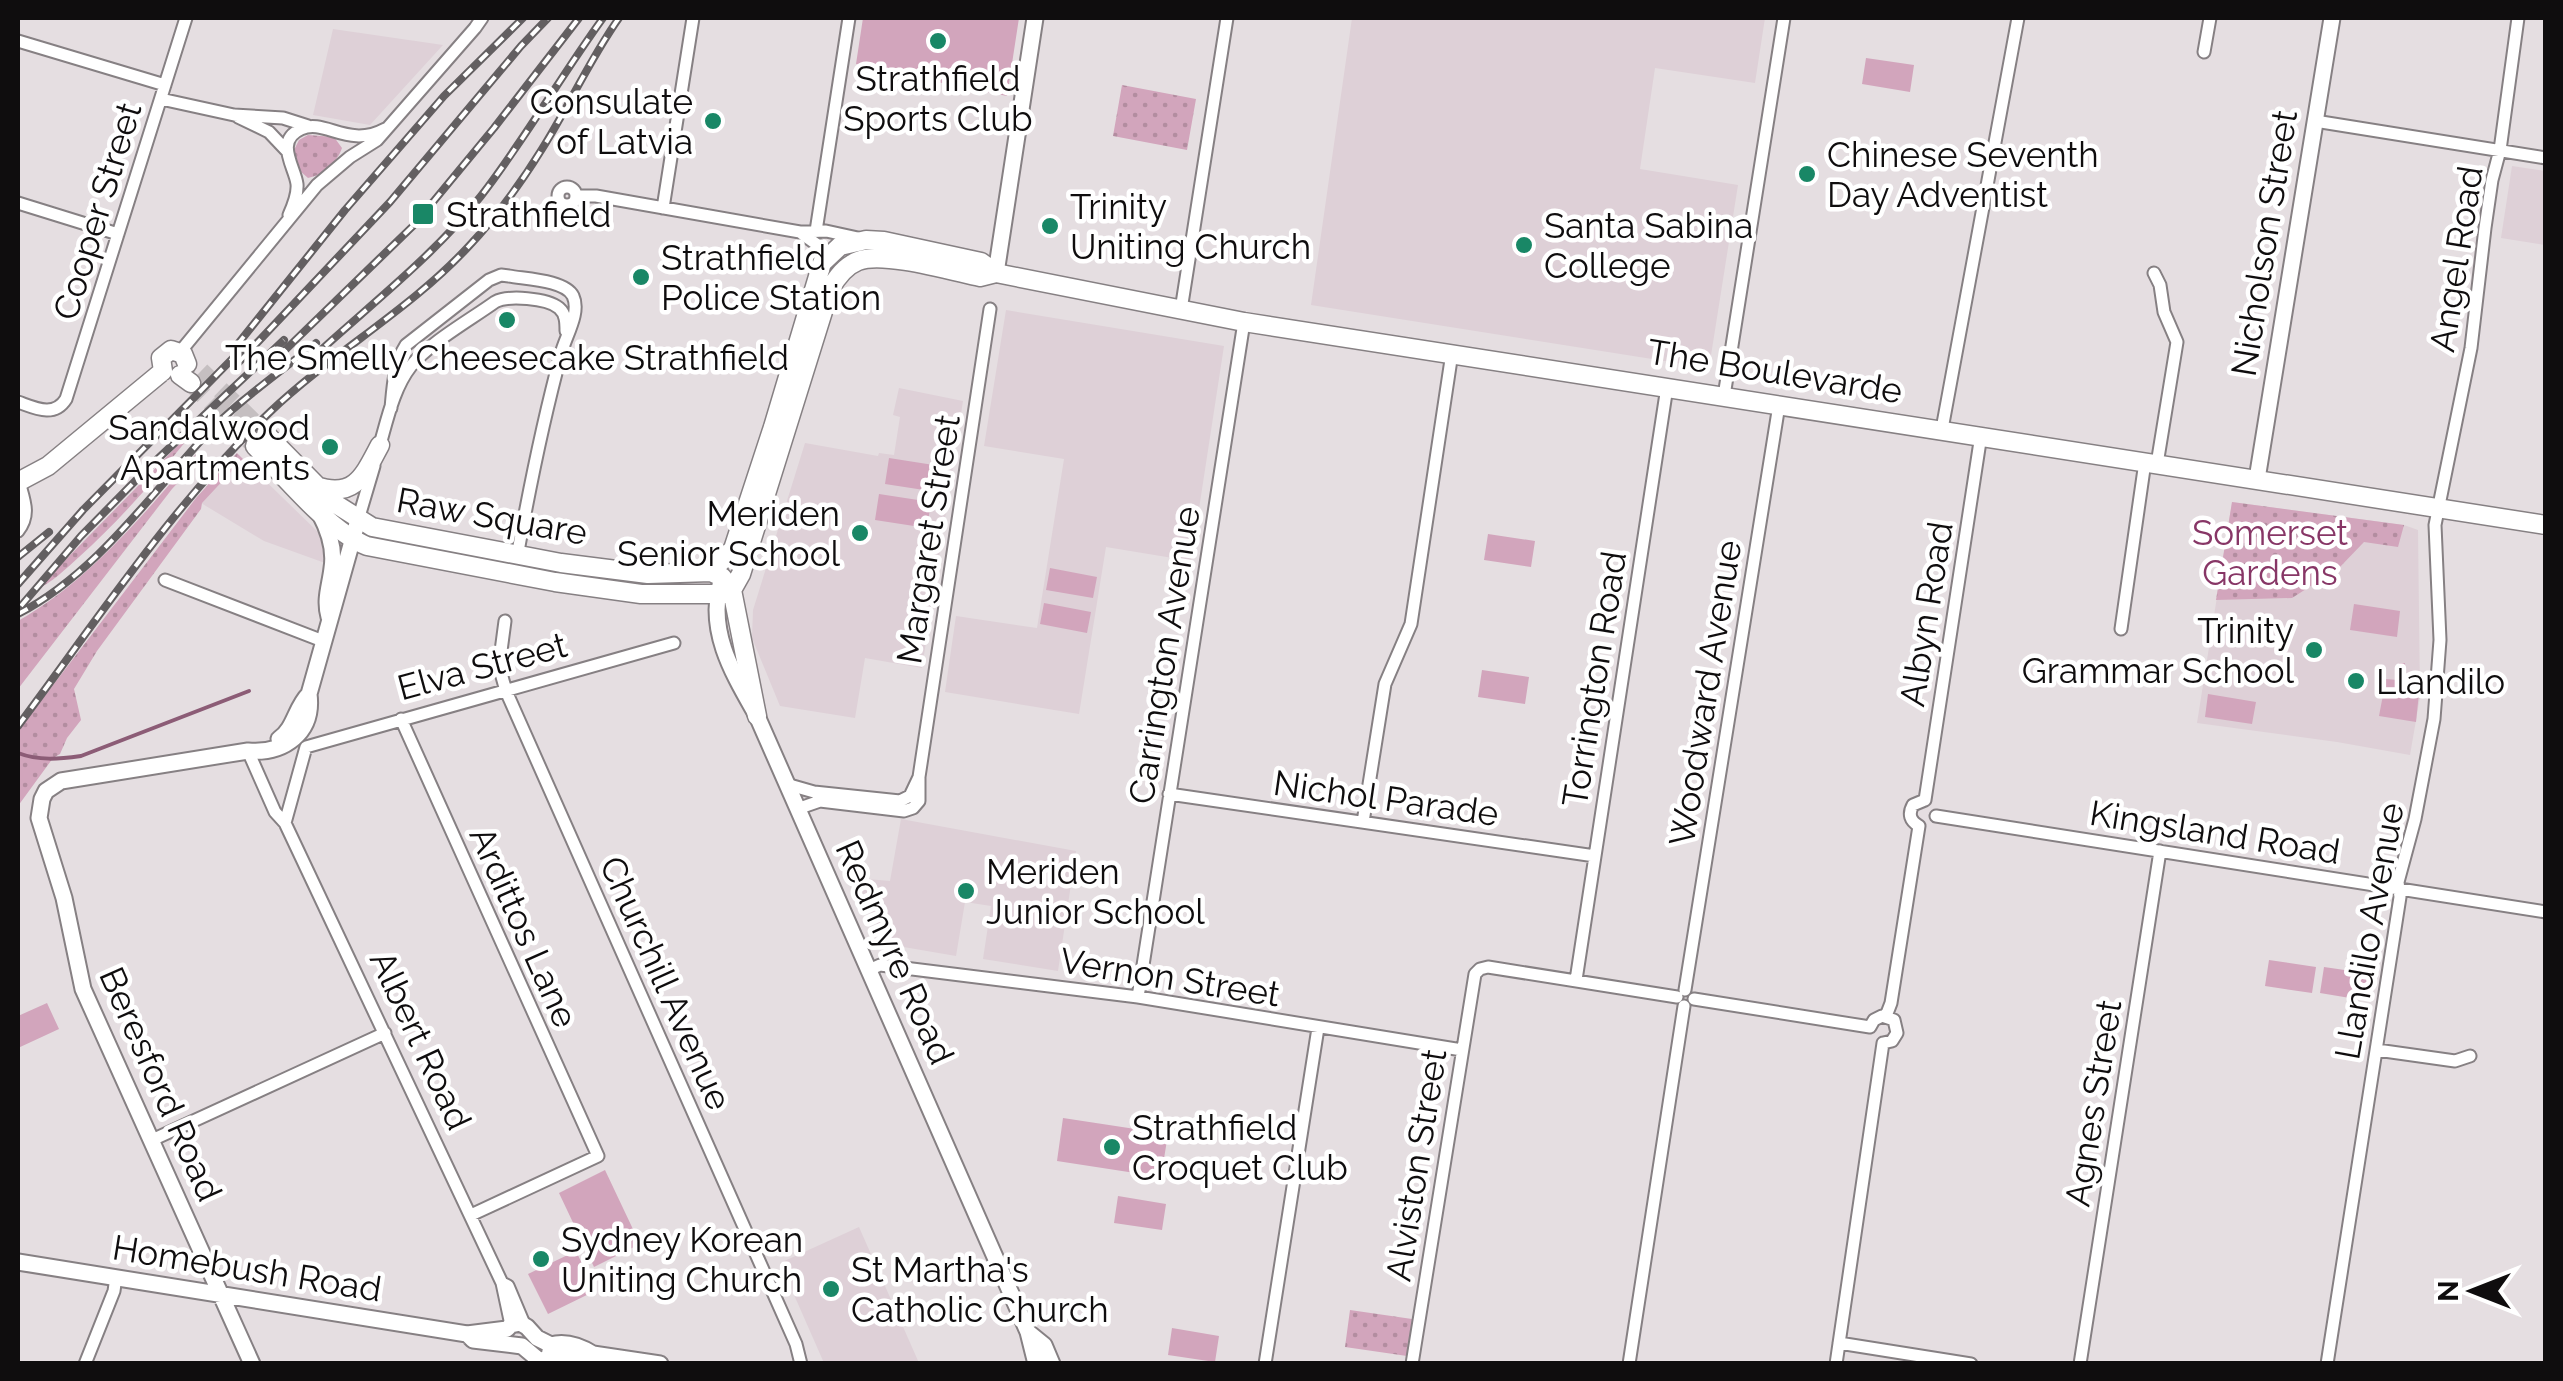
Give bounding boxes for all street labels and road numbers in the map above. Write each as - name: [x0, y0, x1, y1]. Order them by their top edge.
- street label: Cooper Street: [44, 97, 150, 325]
- street label: Nicholson Street: [2223, 107, 2305, 379]
- street label: Angel Road: [2421, 163, 2491, 355]
- street label: The Boulevarde: [1645, 331, 1905, 411]
- street label: Margaret Street: [888, 411, 968, 667]
- street label: Raw Square: [394, 479, 590, 553]
- street label: Carrington Avenue: [1120, 503, 1208, 807]
- street label: Albyn Road: [1891, 519, 1961, 709]
- street label: Woodward Avenue: [1661, 537, 1749, 849]
- street label: Torrington Road: [1554, 548, 1634, 810]
- street label: Elva Street: [393, 624, 571, 708]
- street label: Nichol Parade: [1271, 762, 1501, 834]
- street label: Kingsland Road: [2087, 792, 2343, 872]
- street label: Llandilo Avenue: [2326, 800, 2412, 1062]
- street label: Ardittos Lane: [462, 820, 586, 1034]
- street label: Redmyre Road: [827, 834, 963, 1070]
- street label: Churchill Avenue: [592, 850, 740, 1116]
- street label: Vernon Street: [1057, 939, 1283, 1015]
- street label: Albert Road: [362, 944, 480, 1136]
- street label: Beresford Road: [91, 961, 231, 1207]
- street label: Agnes Street: [2056, 997, 2130, 1209]
- street label: Alviston Street: [1377, 1046, 1455, 1284]
- street label: Homebush Road: [110, 1227, 384, 1309]

